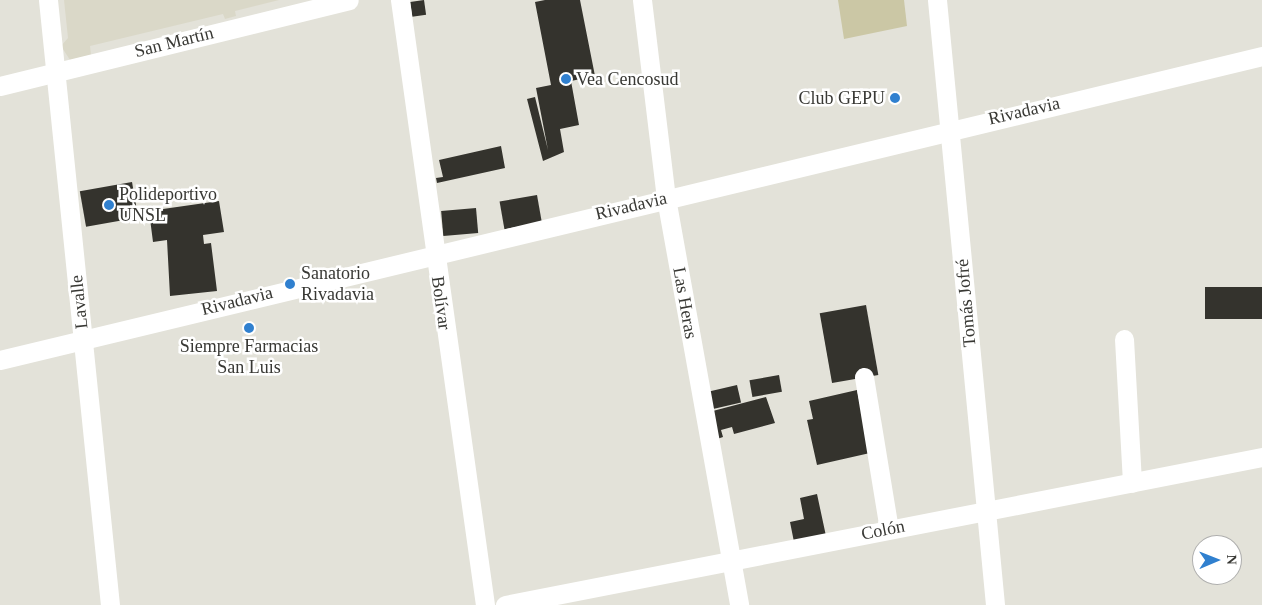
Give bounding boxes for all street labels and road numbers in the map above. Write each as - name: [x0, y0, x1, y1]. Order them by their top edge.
- street label: San Martín: [132, 22, 216, 62]
- street label: Rivadavia: [986, 92, 1062, 130]
- street label: Rivadavia: [593, 187, 669, 225]
- street label: Tomás Jofré: [951, 258, 981, 348]
- street label: Las Heras: [668, 265, 702, 341]
- street label: Lavalle: [65, 274, 93, 330]
- street label: Bolívar: [427, 275, 455, 331]
- street label: Rivadavia: [199, 282, 275, 320]
- street label: Colón: [859, 515, 907, 545]

